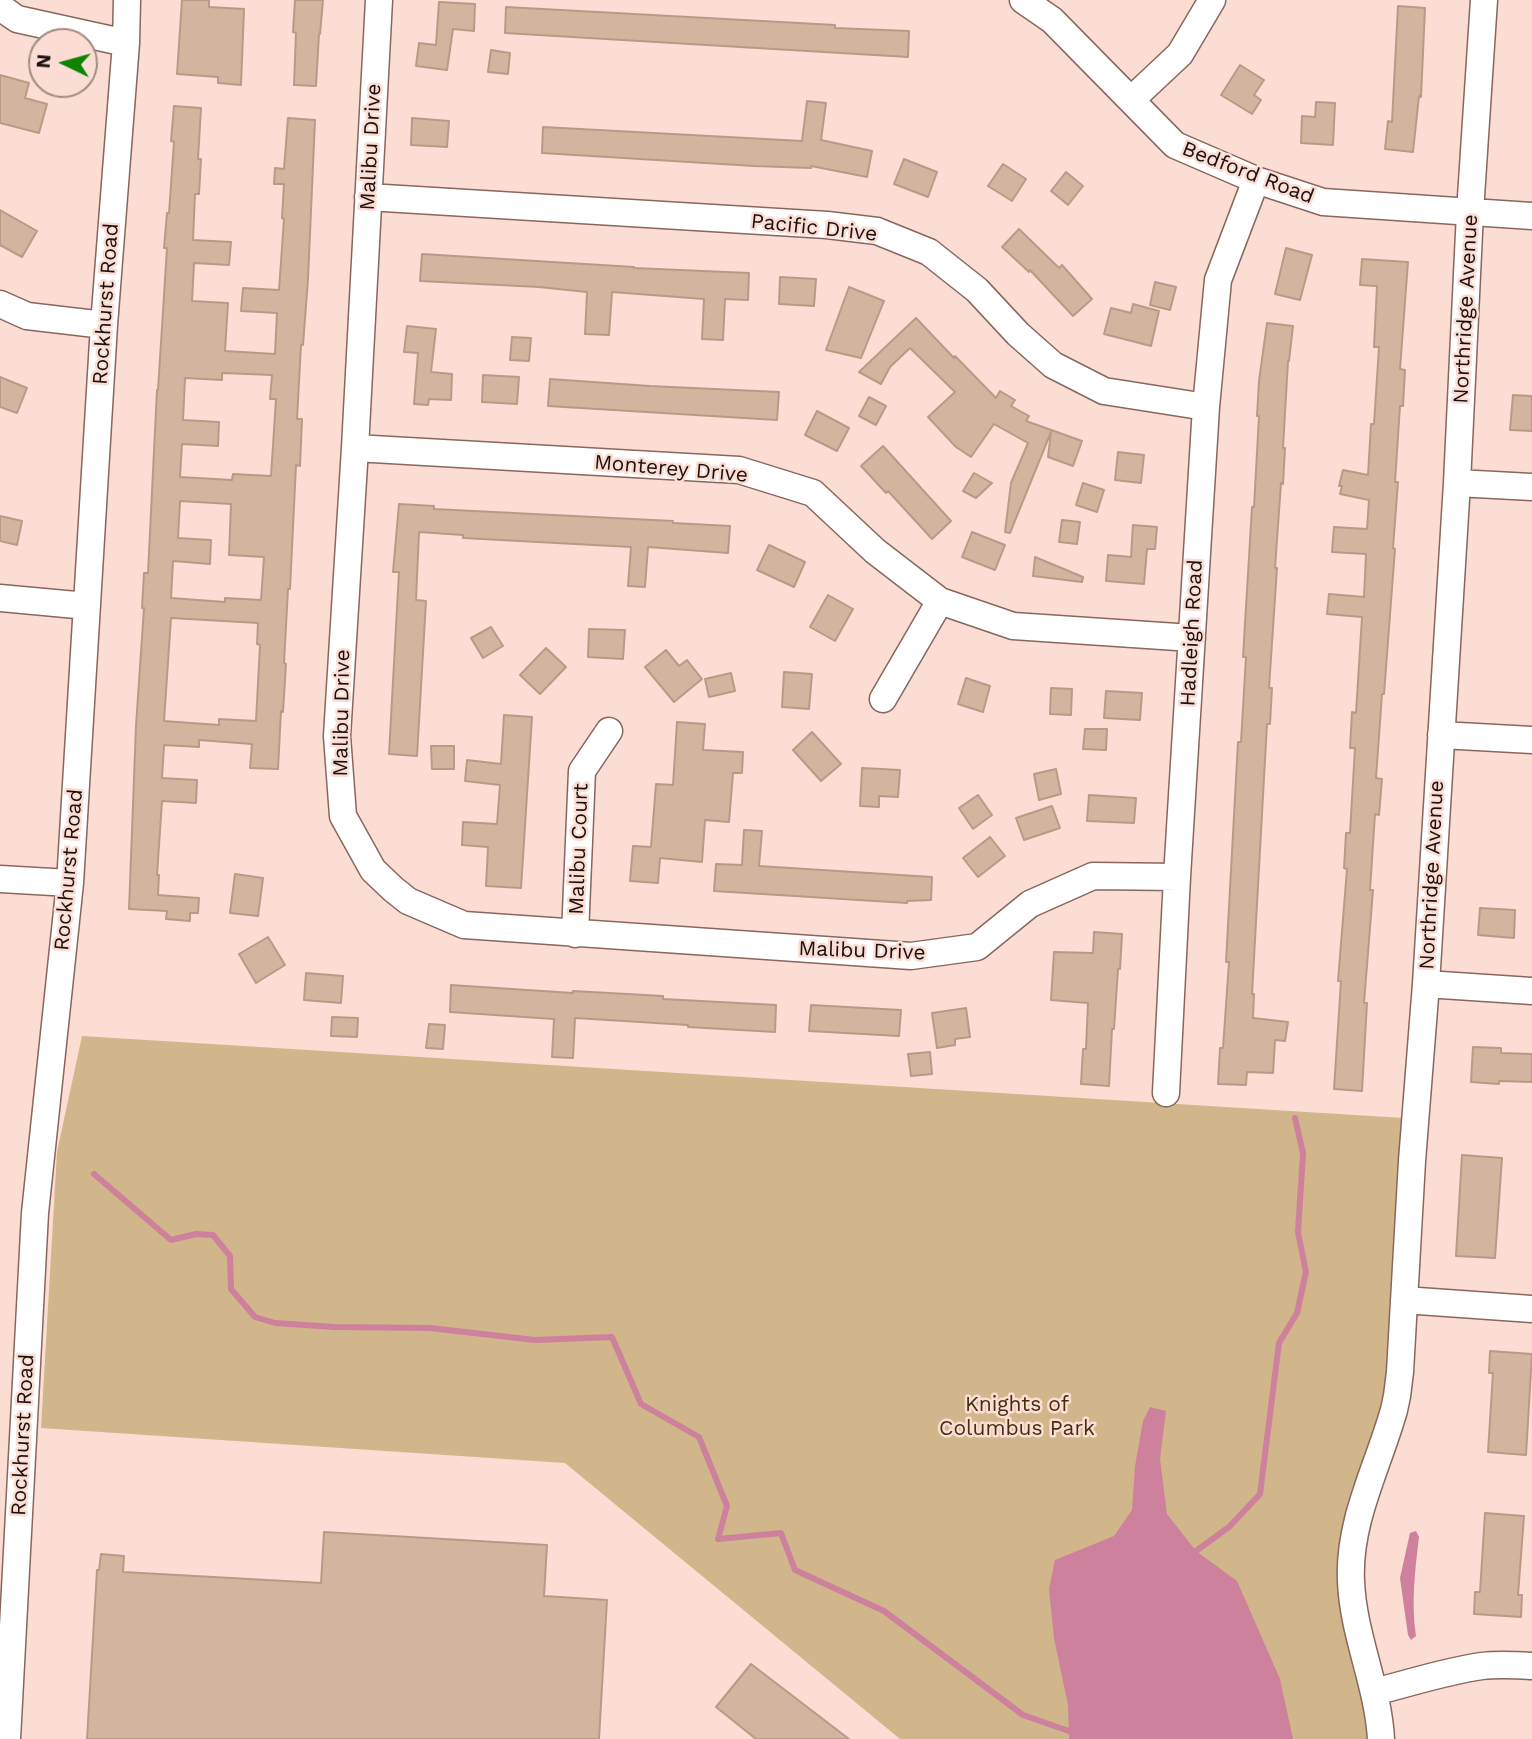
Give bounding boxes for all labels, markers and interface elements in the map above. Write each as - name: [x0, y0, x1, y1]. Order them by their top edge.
- north arrow: [28, 28, 98, 98]
- text: N: [32, 53, 56, 69]
- street label: Malibu Drive: [355, 83, 387, 211]
- street label: Bedford Road: [1178, 136, 1318, 210]
- street label: Pacific Drive: [750, 209, 878, 247]
- street label: Northridge Avenue: [1448, 214, 1484, 404]
- street label: Rockhurst Road: [88, 222, 124, 386]
- street label: Monterey Drive: [593, 450, 749, 488]
- street label: Hadleigh Road: [1176, 559, 1208, 707]
- street label: Malibu Drive: [328, 649, 356, 777]
- street label: Northridge Avenue: [1414, 780, 1450, 970]
- street label: Malibu Court: [564, 783, 594, 915]
- street label: Rockhurst Road: [49, 788, 89, 952]
- street label: Malibu Drive: [798, 936, 926, 966]
- street label: Rockhurst Road: [6, 1353, 40, 1517]
- park label: Knights of Columbus Park: [939, 1392, 1095, 1442]

